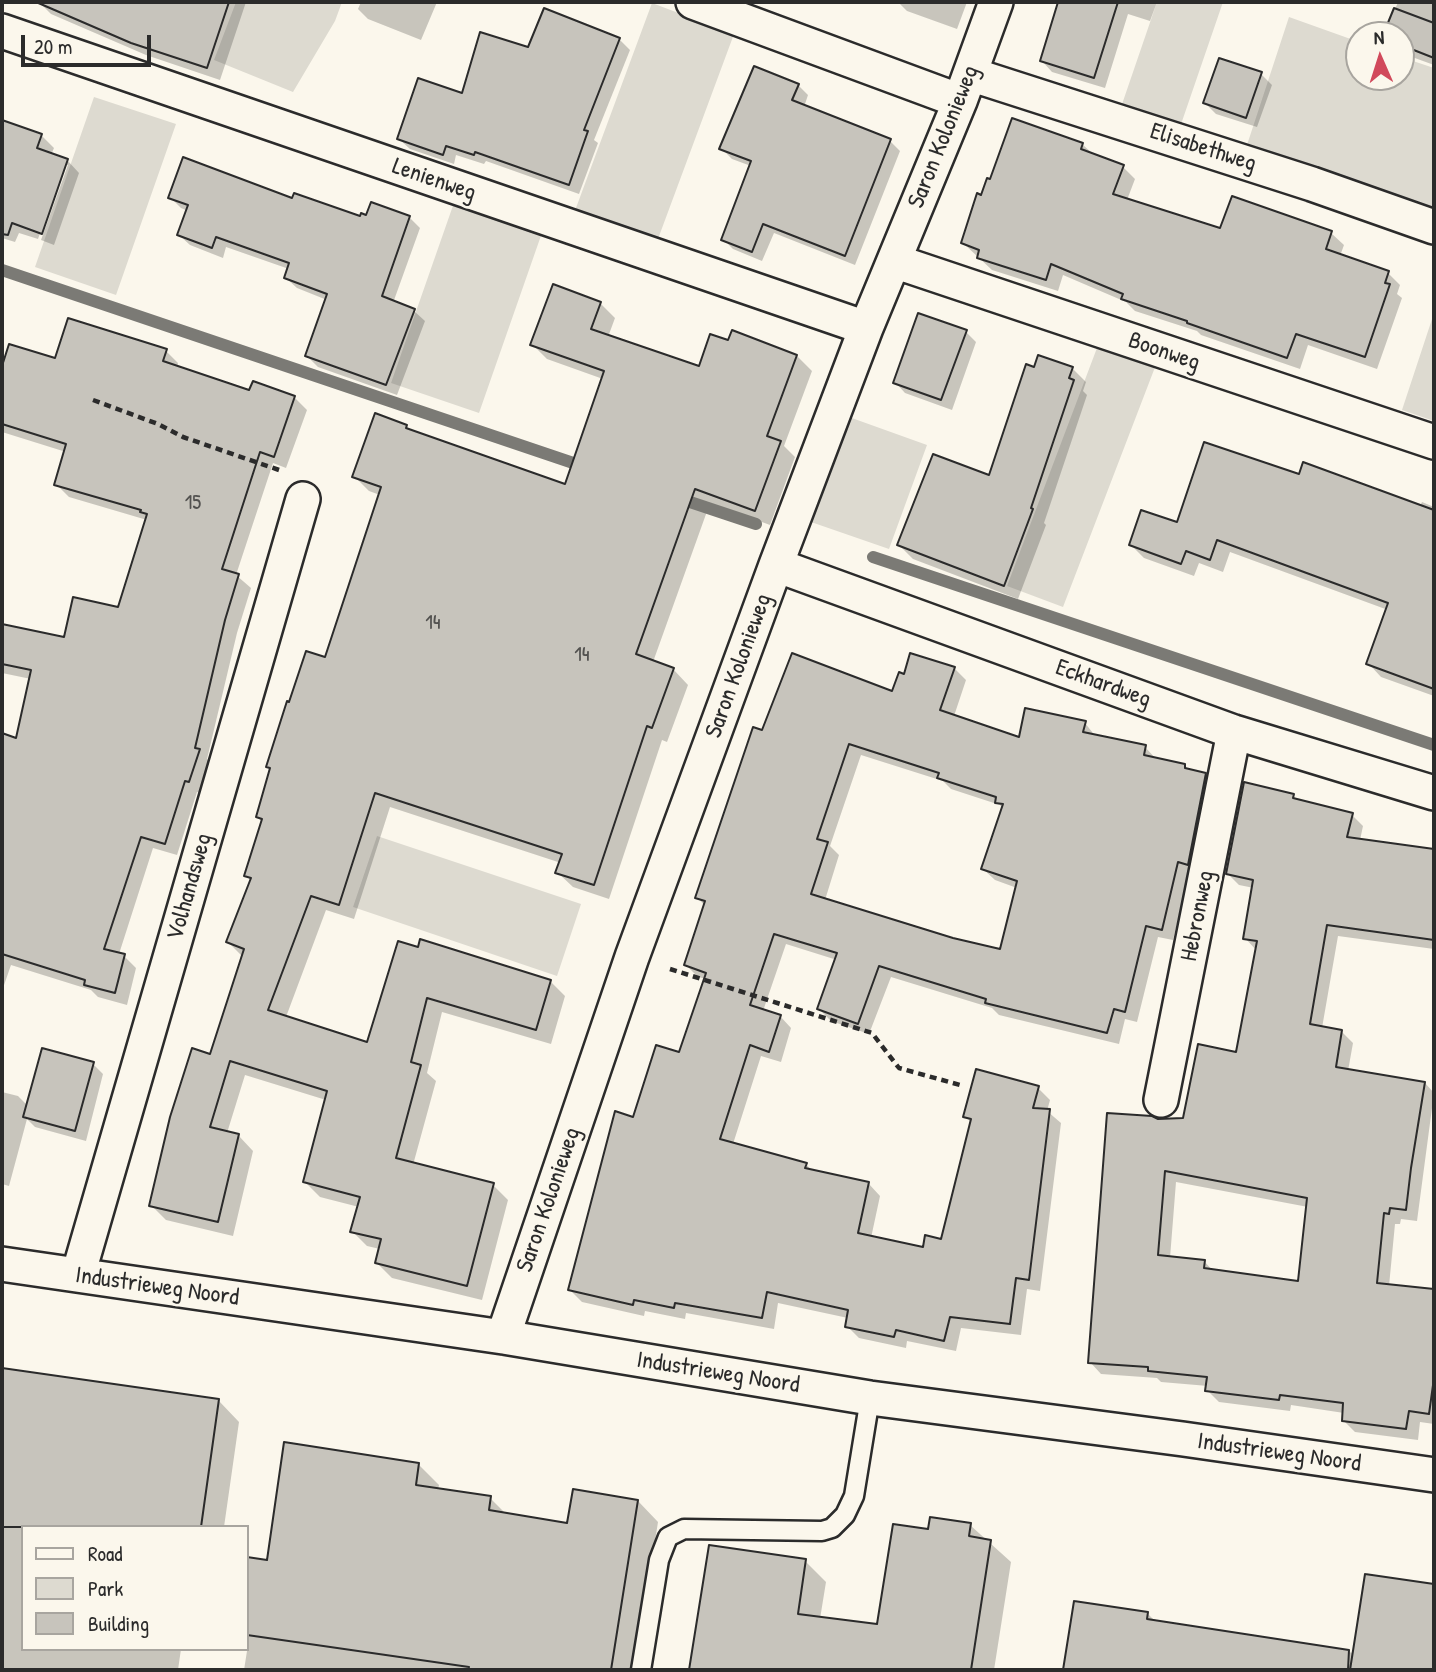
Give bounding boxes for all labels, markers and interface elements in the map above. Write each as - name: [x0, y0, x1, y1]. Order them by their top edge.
- scale bar: [24, 21, 154, 65]
- north arrow: [1345, 21, 1415, 91]
- text: N: [1373, 24, 1385, 50]
- text: 20 m: [34, 32, 72, 61]
- street label: Saron Kolonieweg: [902, 62, 986, 212]
- street label: Elisabethweg: [1146, 117, 1260, 179]
- street label: Lenienweg: [388, 152, 480, 208]
- street label: Boonweg: [1124, 326, 1204, 378]
- house number: 15: [185, 490, 201, 516]
- street label: Saron Kolonieweg: [700, 590, 778, 742]
- house number: 14: [425, 610, 441, 636]
- house number: 14: [574, 642, 590, 668]
- street label: Eckhardweg: [1051, 653, 1155, 715]
- street label: Volhandsweg: [161, 830, 219, 944]
- street label: Hebronweg: [1175, 868, 1221, 964]
- street label: Saron Kolonieweg: [511, 1124, 587, 1276]
- street label: Industrieweg Noord: [73, 1261, 241, 1313]
- street label: Industrieweg Noord: [634, 1346, 802, 1400]
- street label: Industrieweg Noord: [1195, 1427, 1363, 1479]
- legend: [21, 1525, 248, 1651]
- text: Road: [88, 1539, 122, 1568]
- text: Park: [88, 1574, 123, 1603]
- text: Building: [88, 1609, 149, 1638]

